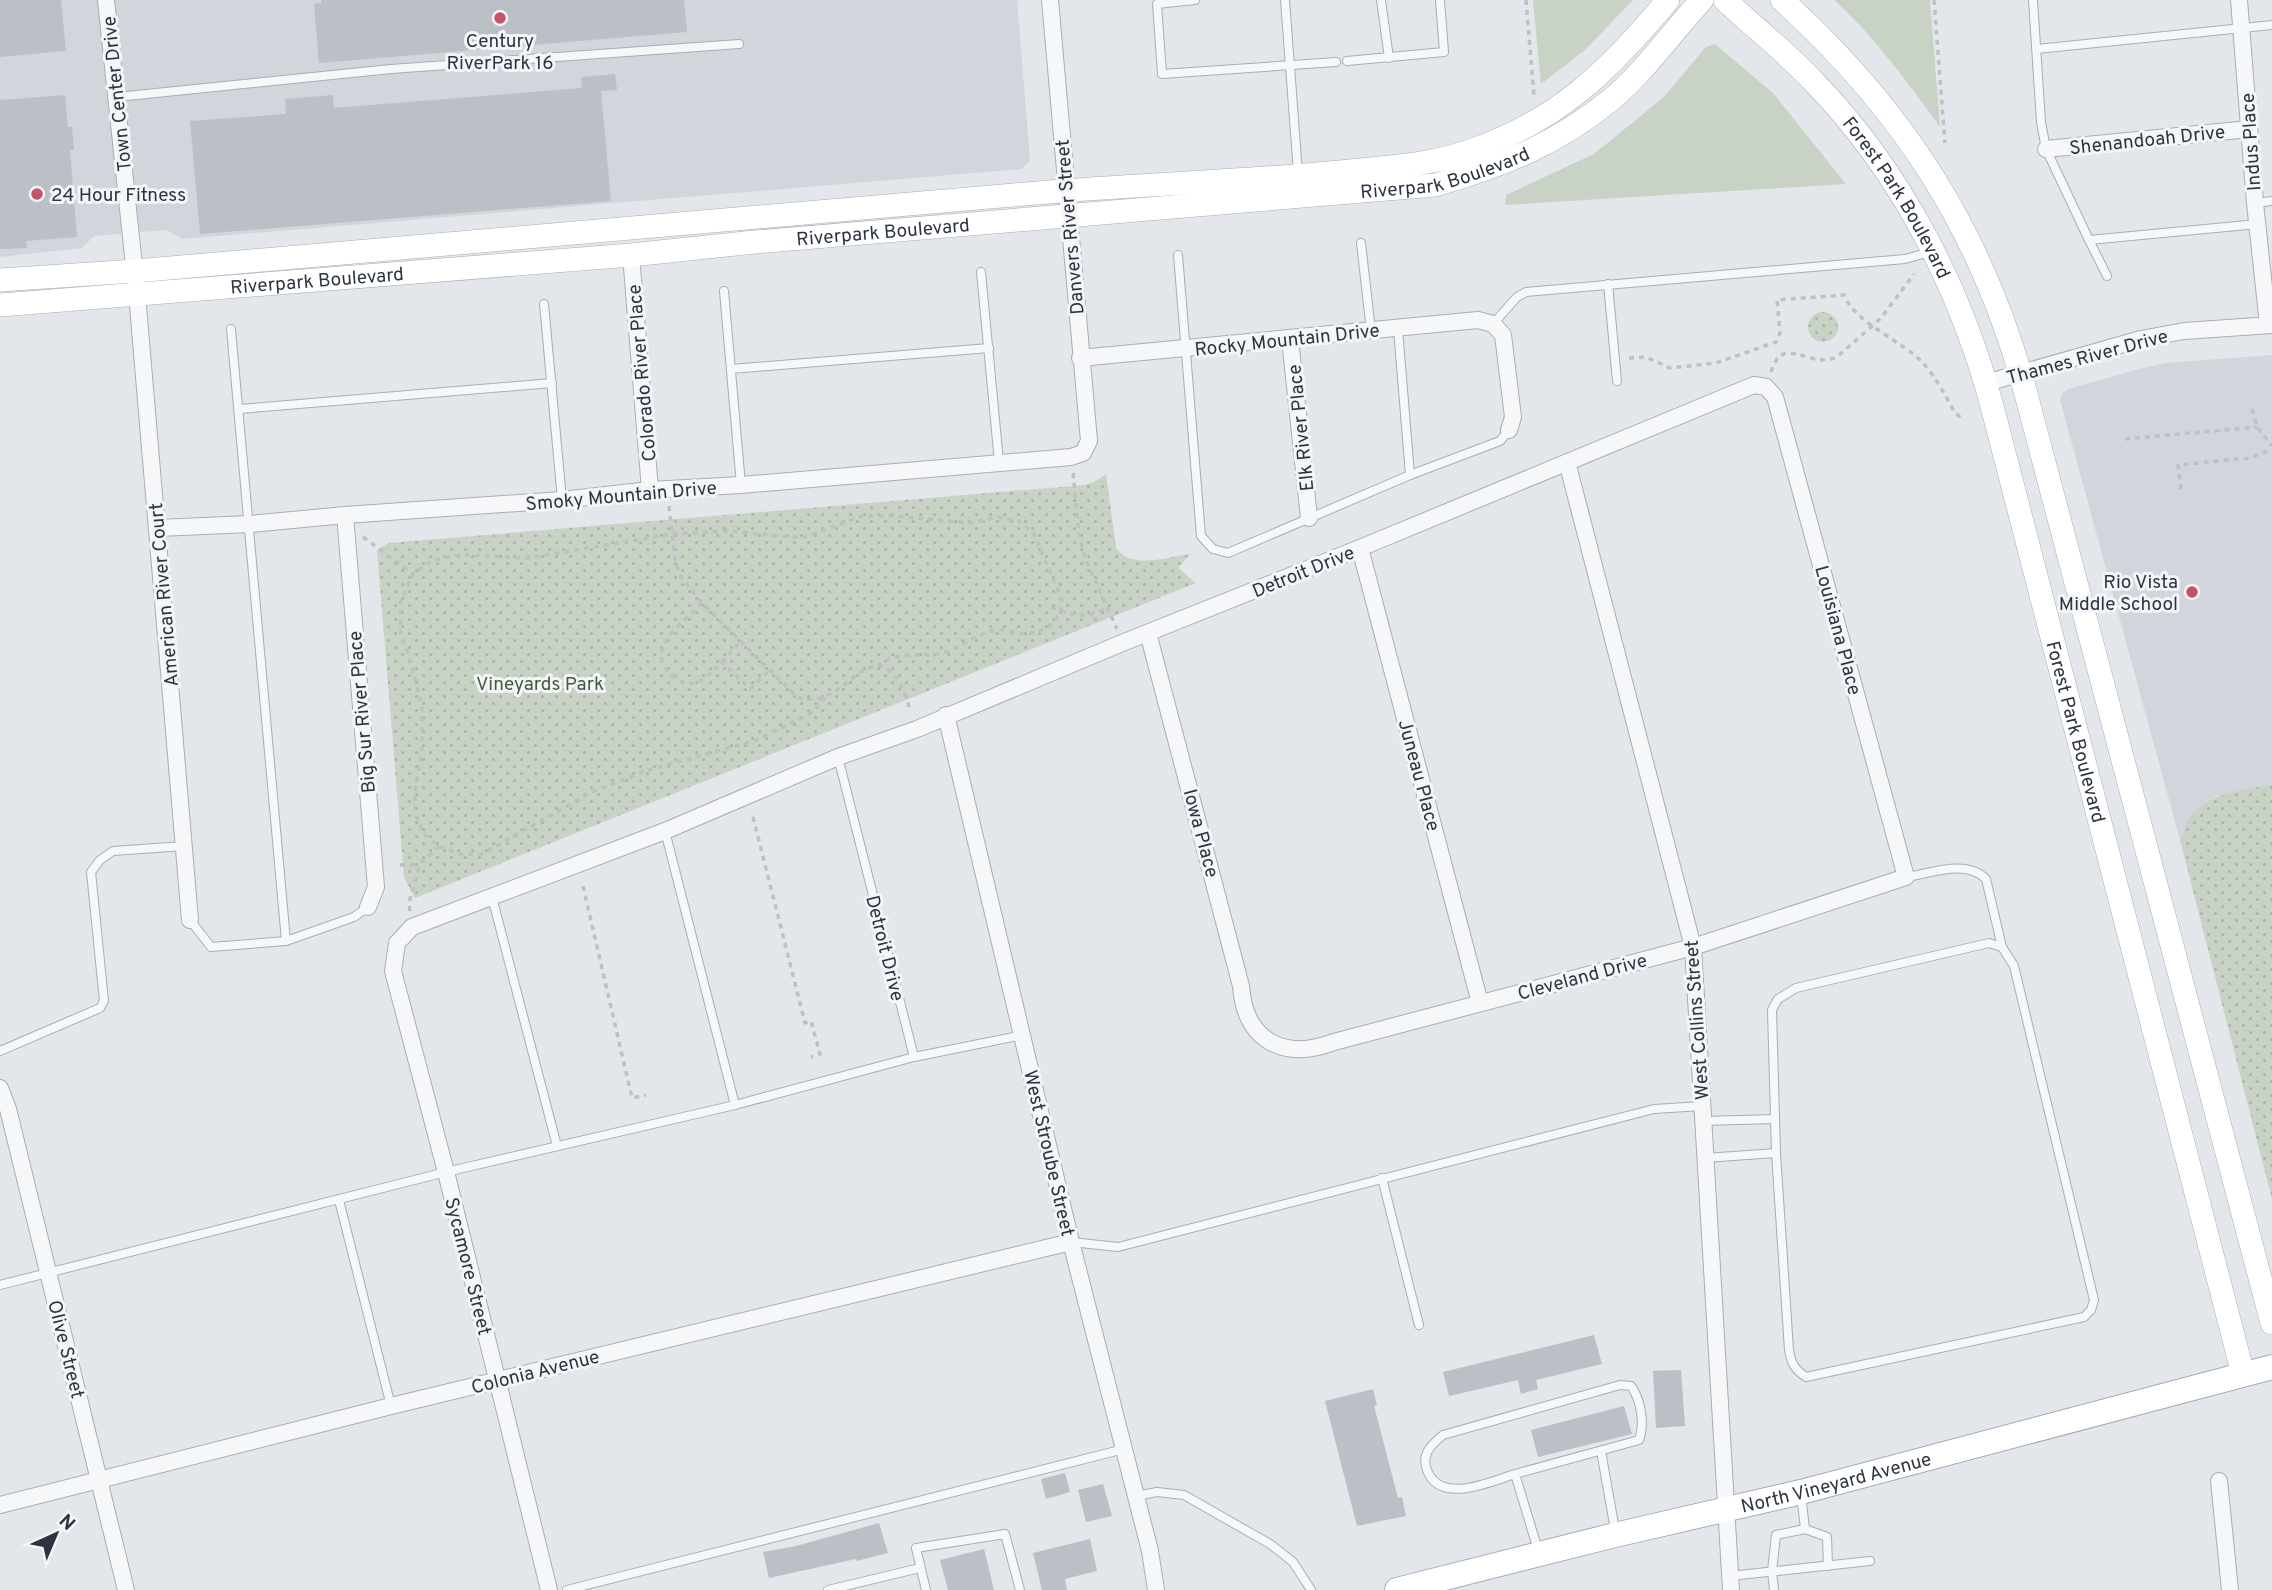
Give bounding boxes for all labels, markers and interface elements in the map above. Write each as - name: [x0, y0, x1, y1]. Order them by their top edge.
- marker: Century RiverPark 16: [492, 10, 508, 26]
- street label: Town Center Drive: [98, 15, 138, 173]
- place label: Century RiverPark 16: [446, 30, 554, 76]
- street label: Indus Place: [2237, 92, 2267, 192]
- street label: Forest Park Boulevard: [1836, 113, 1955, 283]
- street label: Shenandoah Drive: [2068, 121, 2226, 161]
- street label: Danvers River Street: [1051, 138, 1091, 315]
- street label: Riverpark Boulevard: [1359, 143, 1534, 205]
- place label: 24 Hour Fitness: [51, 184, 186, 208]
- marker: 24 Hour Fitness: [29, 186, 45, 202]
- street label: Riverpark Boulevard: [795, 214, 971, 252]
- street label: Riverpark Boulevard: [230, 263, 405, 301]
- street label: Colorado River Place: [623, 283, 663, 463]
- street label: Rocky Mountain Drive: [1193, 319, 1381, 363]
- street label: Thames River Drive: [2004, 325, 2171, 391]
- street label: Elk River Place: [1283, 363, 1321, 492]
- street label: Smoky Mountain Drive: [525, 477, 718, 517]
- street label: American River Court: [145, 502, 185, 688]
- street label: Detroit Drive: [1249, 541, 1358, 604]
- street label: Louisiana Place: [1808, 563, 1866, 698]
- place label: Rio Vista Middle School: [2059, 571, 2178, 617]
- marker: Rio Vista Middle School: [2184, 584, 2200, 600]
- street label: Big Sur River Place: [344, 630, 382, 794]
- street label: Forest Park Boulevard: [2039, 639, 2110, 826]
- park label: Vineyards Park: [476, 673, 604, 697]
- street label: Juneau Place: [1392, 717, 1444, 834]
- street label: Iowa Place: [1177, 787, 1223, 880]
- street label: Detroit Drive: [859, 893, 909, 1004]
- street label: West Collins Street: [1680, 939, 1716, 1101]
- street label: Cleveland Drive: [1515, 949, 1650, 1007]
- street label: West Stroube Street: [1017, 1068, 1079, 1239]
- street label: Sycamore Street: [438, 1195, 496, 1338]
- street label: Olive Street: [41, 1298, 89, 1401]
- street label: Colonia Avenue: [469, 1345, 602, 1400]
- street label: North Vineyard Avenue: [1739, 1448, 1934, 1520]
- north arrow: [21, 1499, 91, 1569]
- text: N: [53, 1510, 80, 1537]

